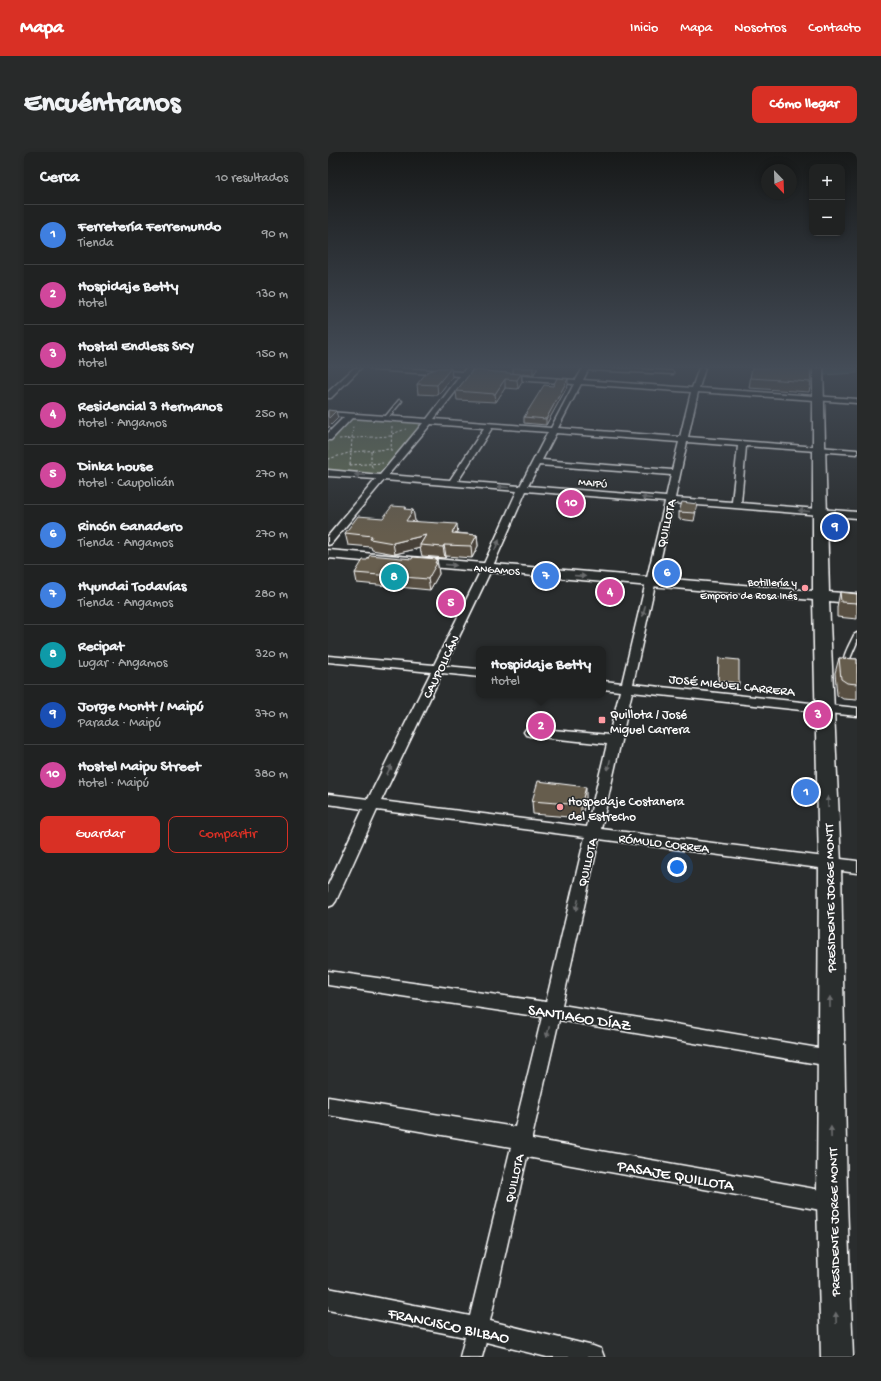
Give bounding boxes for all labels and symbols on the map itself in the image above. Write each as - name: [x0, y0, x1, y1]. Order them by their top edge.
- north arrow: [761, 164, 797, 200]
- one-way arrow: [354, 472, 366, 479]
- street label: MAIPÚ: [578, 476, 608, 491]
- one-way arrow: [497, 483, 509, 490]
- pin: 10: [558, 488, 584, 518]
- one-way arrow: [641, 495, 653, 502]
- street label: QUILLOTA: [655, 497, 681, 549]
- one-way arrow: [798, 507, 810, 514]
- pin: 9: [822, 512, 848, 542]
- one-way arrow: [494, 540, 500, 551]
- pin: 6: [654, 558, 680, 588]
- one-way arrow: [444, 561, 457, 568]
- pin: 7: [533, 561, 559, 591]
- pin: 8: [381, 562, 407, 592]
- street label: ANGAMOS: [473, 563, 521, 579]
- one-way arrow: [574, 573, 586, 579]
- pin: 4: [597, 577, 623, 607]
- place label: Botillería y Emporio de Rosa Inés: [700, 578, 798, 603]
- marker: Botillería y Emporio de Rosa Inés: [800, 583, 810, 593]
- pin: 5: [438, 588, 464, 618]
- one-way arrow: [641, 605, 647, 617]
- street label: CAUPOLICÁN: [420, 633, 464, 701]
- street label: JOSÉ MIGUEL CARRERA: [668, 671, 797, 701]
- pin: 3: [805, 700, 831, 730]
- place label: Quillota / José Miguel Carrera: [610, 708, 691, 738]
- pin: 2: [528, 711, 554, 741]
- marker: Quillota / José Miguel Carrera: [597, 715, 607, 725]
- one-way arrow: [606, 759, 612, 771]
- one-way arrow: [386, 764, 392, 776]
- pin: 1: [793, 777, 819, 807]
- place label: Hospedaje Costanera del Estrecho: [568, 795, 685, 825]
- one-way arrow: [824, 796, 831, 808]
- marker: Hospedaje Costanera del Estrecho: [555, 802, 565, 812]
- street label: PRESIDENTE JORGE MONTT: [823, 822, 840, 973]
- street label: RÓMULO CORREA: [618, 831, 711, 858]
- street label: QUILLOTA: [576, 836, 602, 888]
- your location: [667, 857, 687, 877]
- one-way arrow: [573, 899, 579, 911]
- one-way arrow: [827, 995, 833, 1008]
- street label: SANTIAGO DÍAZ: [526, 1001, 633, 1037]
- one-way arrow: [544, 1026, 550, 1038]
- one-way arrow: [828, 1125, 834, 1138]
- street label: PRESIDENTE JORGE MONTT: [827, 1146, 844, 1297]
- street label: QUILLOTA: [503, 1152, 529, 1204]
- street label: PASAJE QUILLOTA: [615, 1158, 737, 1197]
- street label: FRANCISCO BILBAO: [385, 1305, 511, 1350]
- one-way arrow: [833, 1311, 839, 1324]

